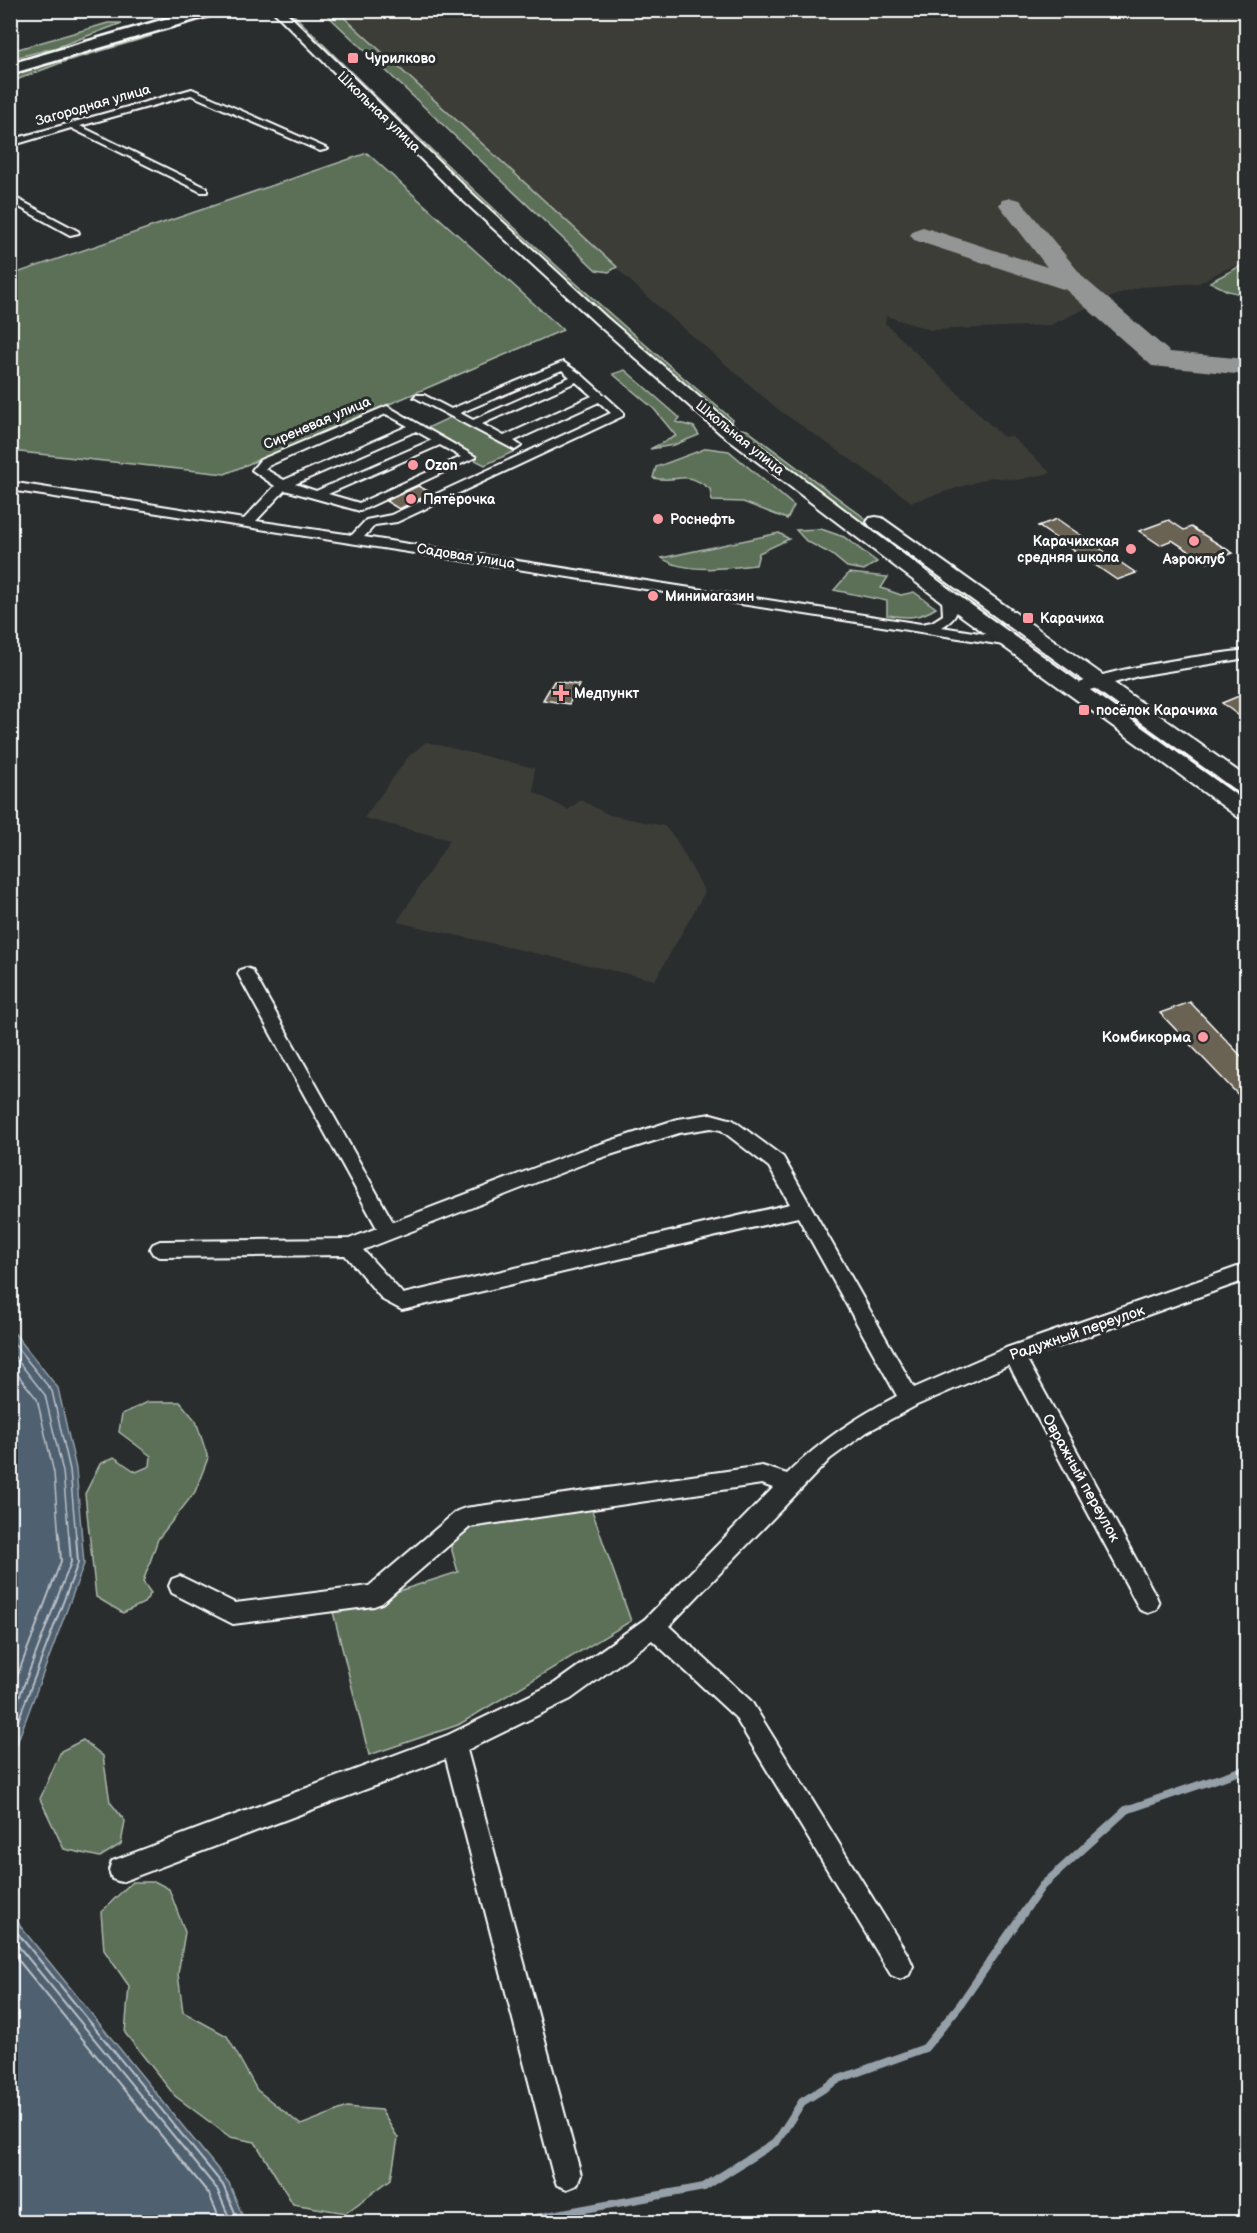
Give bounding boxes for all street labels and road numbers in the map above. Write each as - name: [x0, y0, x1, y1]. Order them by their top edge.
- street label: Школьная улица: [334, 68, 425, 157]
- street label: Загородная улица: [34, 80, 153, 130]
- street label: Сиреневая улица: [261, 393, 374, 453]
- street label: Школьная улица: [692, 397, 788, 479]
- street label: Садовая улица: [416, 540, 517, 572]
- street label: Радужный переулок: [1007, 1301, 1147, 1365]
- street label: Овражный переулок: [1038, 1411, 1124, 1545]

